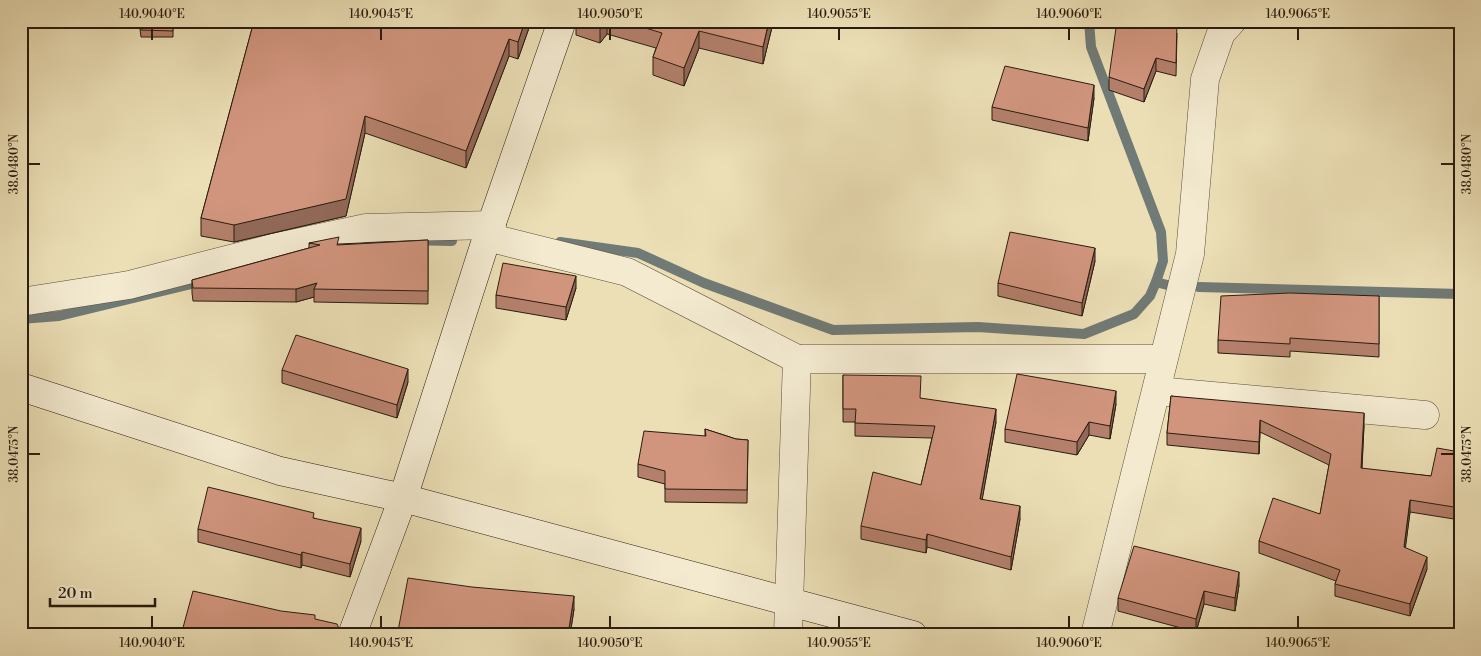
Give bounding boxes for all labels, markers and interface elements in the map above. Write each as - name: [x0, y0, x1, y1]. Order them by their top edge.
- text: 140.9040°E: [119, 7, 185, 22]
- text: 140.9045°E: [349, 7, 413, 22]
- text: 140.9050°E: [578, 7, 642, 22]
- text: 140.9055°E: [807, 7, 871, 22]
- text: 140.9060°E: [1036, 7, 1102, 22]
- text: 140.9065°E: [1266, 7, 1330, 22]
- text: 38.0480°N: [7, 134, 22, 194]
- text: 38.0480°N: [1460, 134, 1475, 194]
- text: 38.0475°N: [7, 425, 22, 483]
- text: 38.0475°N: [1460, 425, 1475, 483]
- scale bar: [50, 576, 155, 608]
- text: 20 m: [58, 584, 93, 603]
- text: 140.9040°E: [119, 636, 185, 651]
- text: 140.9045°E: [349, 636, 413, 651]
- text: 140.9050°E: [578, 636, 642, 651]
- text: 140.9055°E: [807, 636, 871, 651]
- text: 140.9060°E: [1036, 636, 1102, 651]
- text: 140.9065°E: [1266, 636, 1330, 651]

